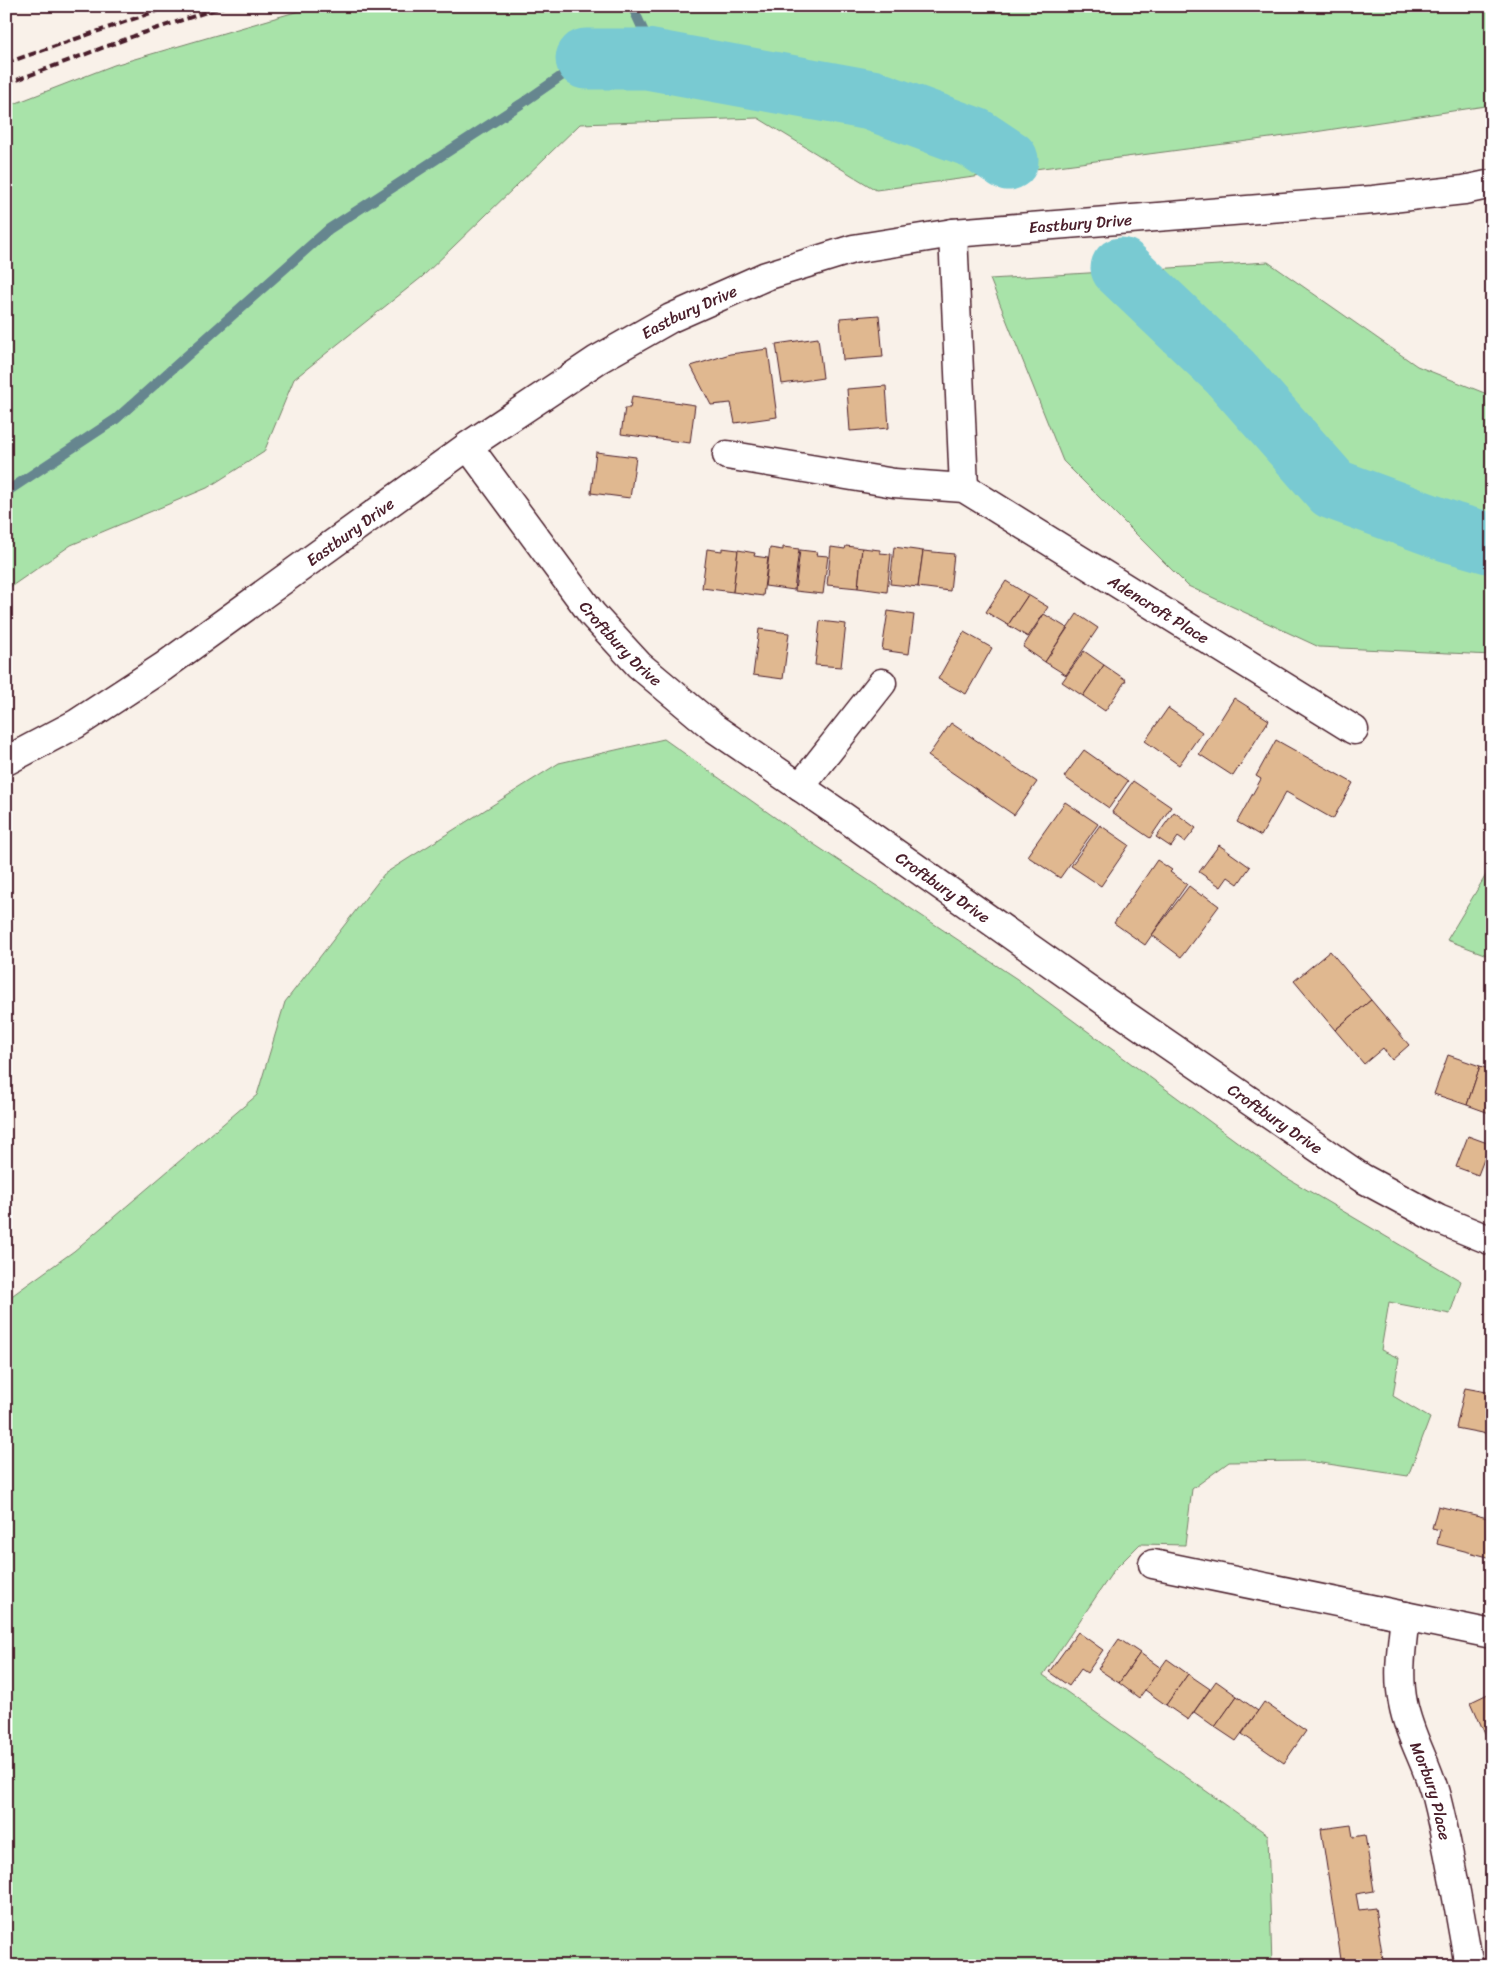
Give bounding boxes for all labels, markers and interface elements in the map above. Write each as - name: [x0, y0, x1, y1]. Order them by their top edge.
- street label: Eastbury Drive: [1028, 205, 1133, 242]
- street label: Eastbury Drive: [636, 277, 742, 347]
- street label: Eastbury Drive: [300, 490, 401, 574]
- street label: Adencroft Place: [1102, 566, 1215, 652]
- street label: Croftbury Drive: [572, 594, 669, 694]
- street label: Croftbury Drive: [889, 844, 996, 931]
- street label: Croftbury Drive: [1221, 1076, 1329, 1162]
- street label: Morbury Place: [1402, 1737, 1460, 1843]

